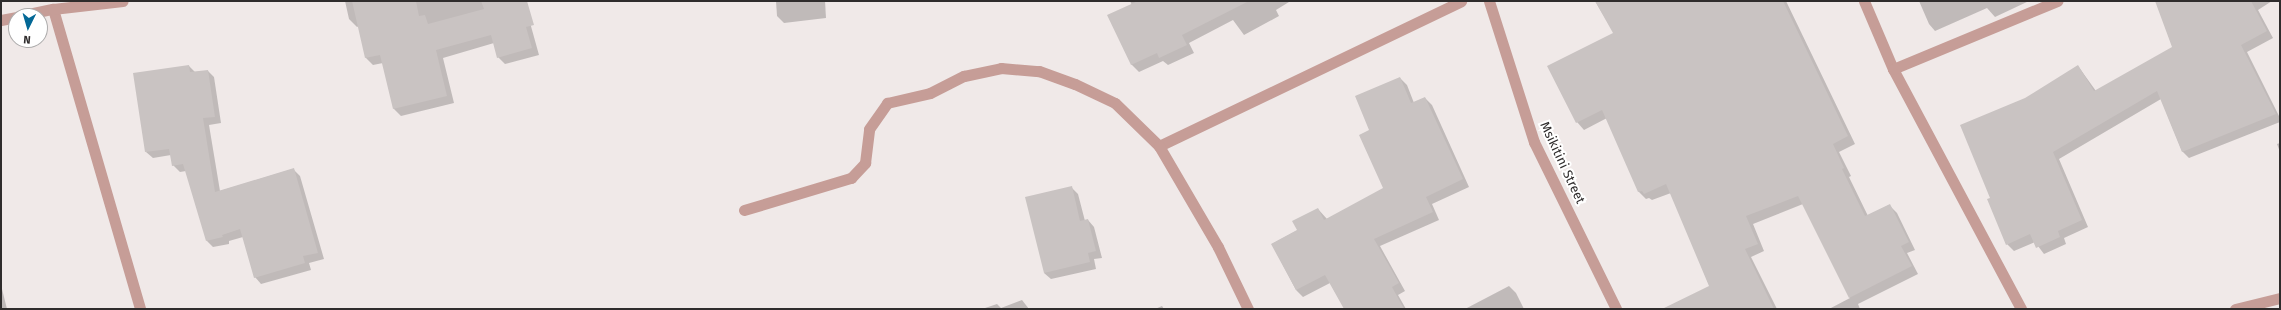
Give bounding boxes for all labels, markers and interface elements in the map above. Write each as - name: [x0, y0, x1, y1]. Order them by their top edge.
- north arrow: [8, 8, 48, 48]
- text: N: [23, 33, 31, 46]
- street label: Msikitini Street: [1536, 120, 1588, 206]

